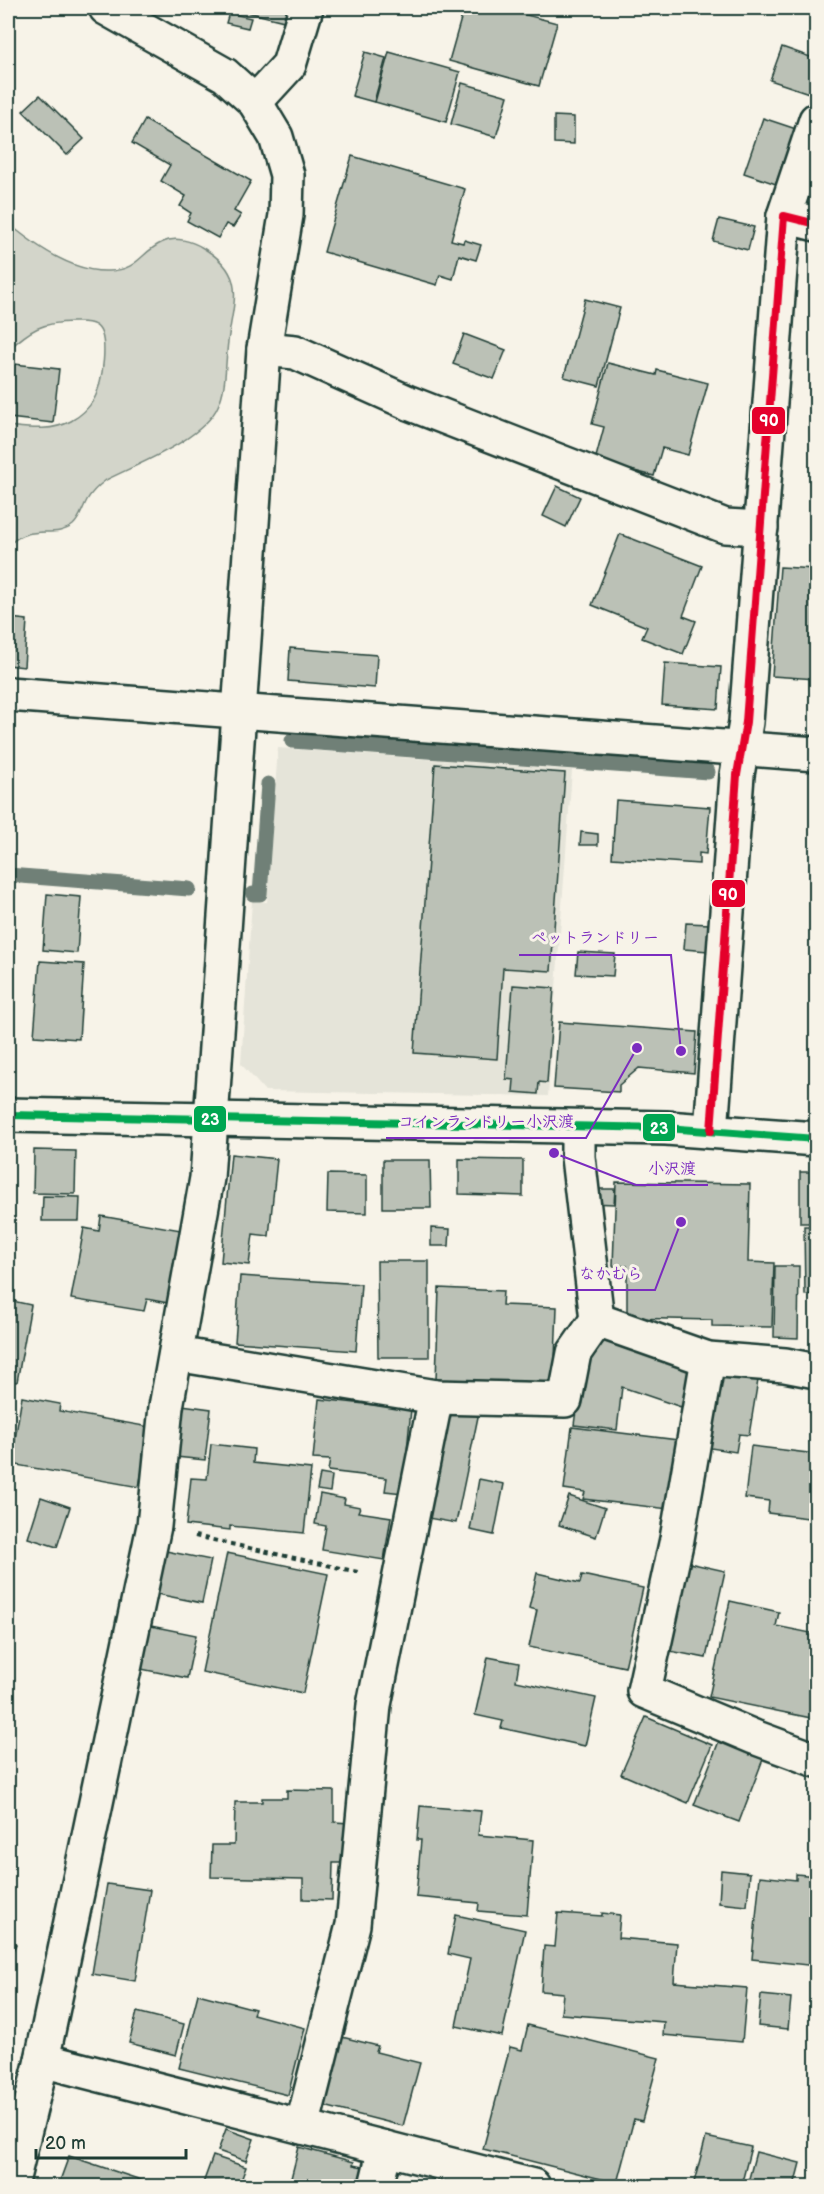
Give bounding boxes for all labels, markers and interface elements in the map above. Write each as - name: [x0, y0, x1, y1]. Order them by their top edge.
- line badge: 90: [751, 406, 786, 435]
- text: 90: [759, 412, 779, 431]
- line badge: 90: [711, 879, 746, 908]
- text: 90: [718, 886, 738, 905]
- callout: ペットランドリー: [519, 921, 671, 955]
- text: ペットランドリー: [531, 929, 659, 948]
- callout: コインランドリー小沢渡: [386, 1104, 586, 1138]
- line badge: 23: [193, 1105, 227, 1133]
- text: 23: [201, 1111, 219, 1130]
- text: コインランドリー小沢渡: [398, 1113, 574, 1132]
- line badge: 23: [642, 1113, 676, 1142]
- text: 23: [650, 1120, 668, 1139]
- callout: 小沢渡: [636, 1151, 708, 1185]
- text: 小沢渡: [648, 1160, 696, 1179]
- callout: なかむら: [567, 1256, 655, 1290]
- text: なかむら: [579, 1265, 643, 1284]
- scale bar: [36, 2122, 186, 2160]
- text: 20 m: [45, 2133, 86, 2154]

